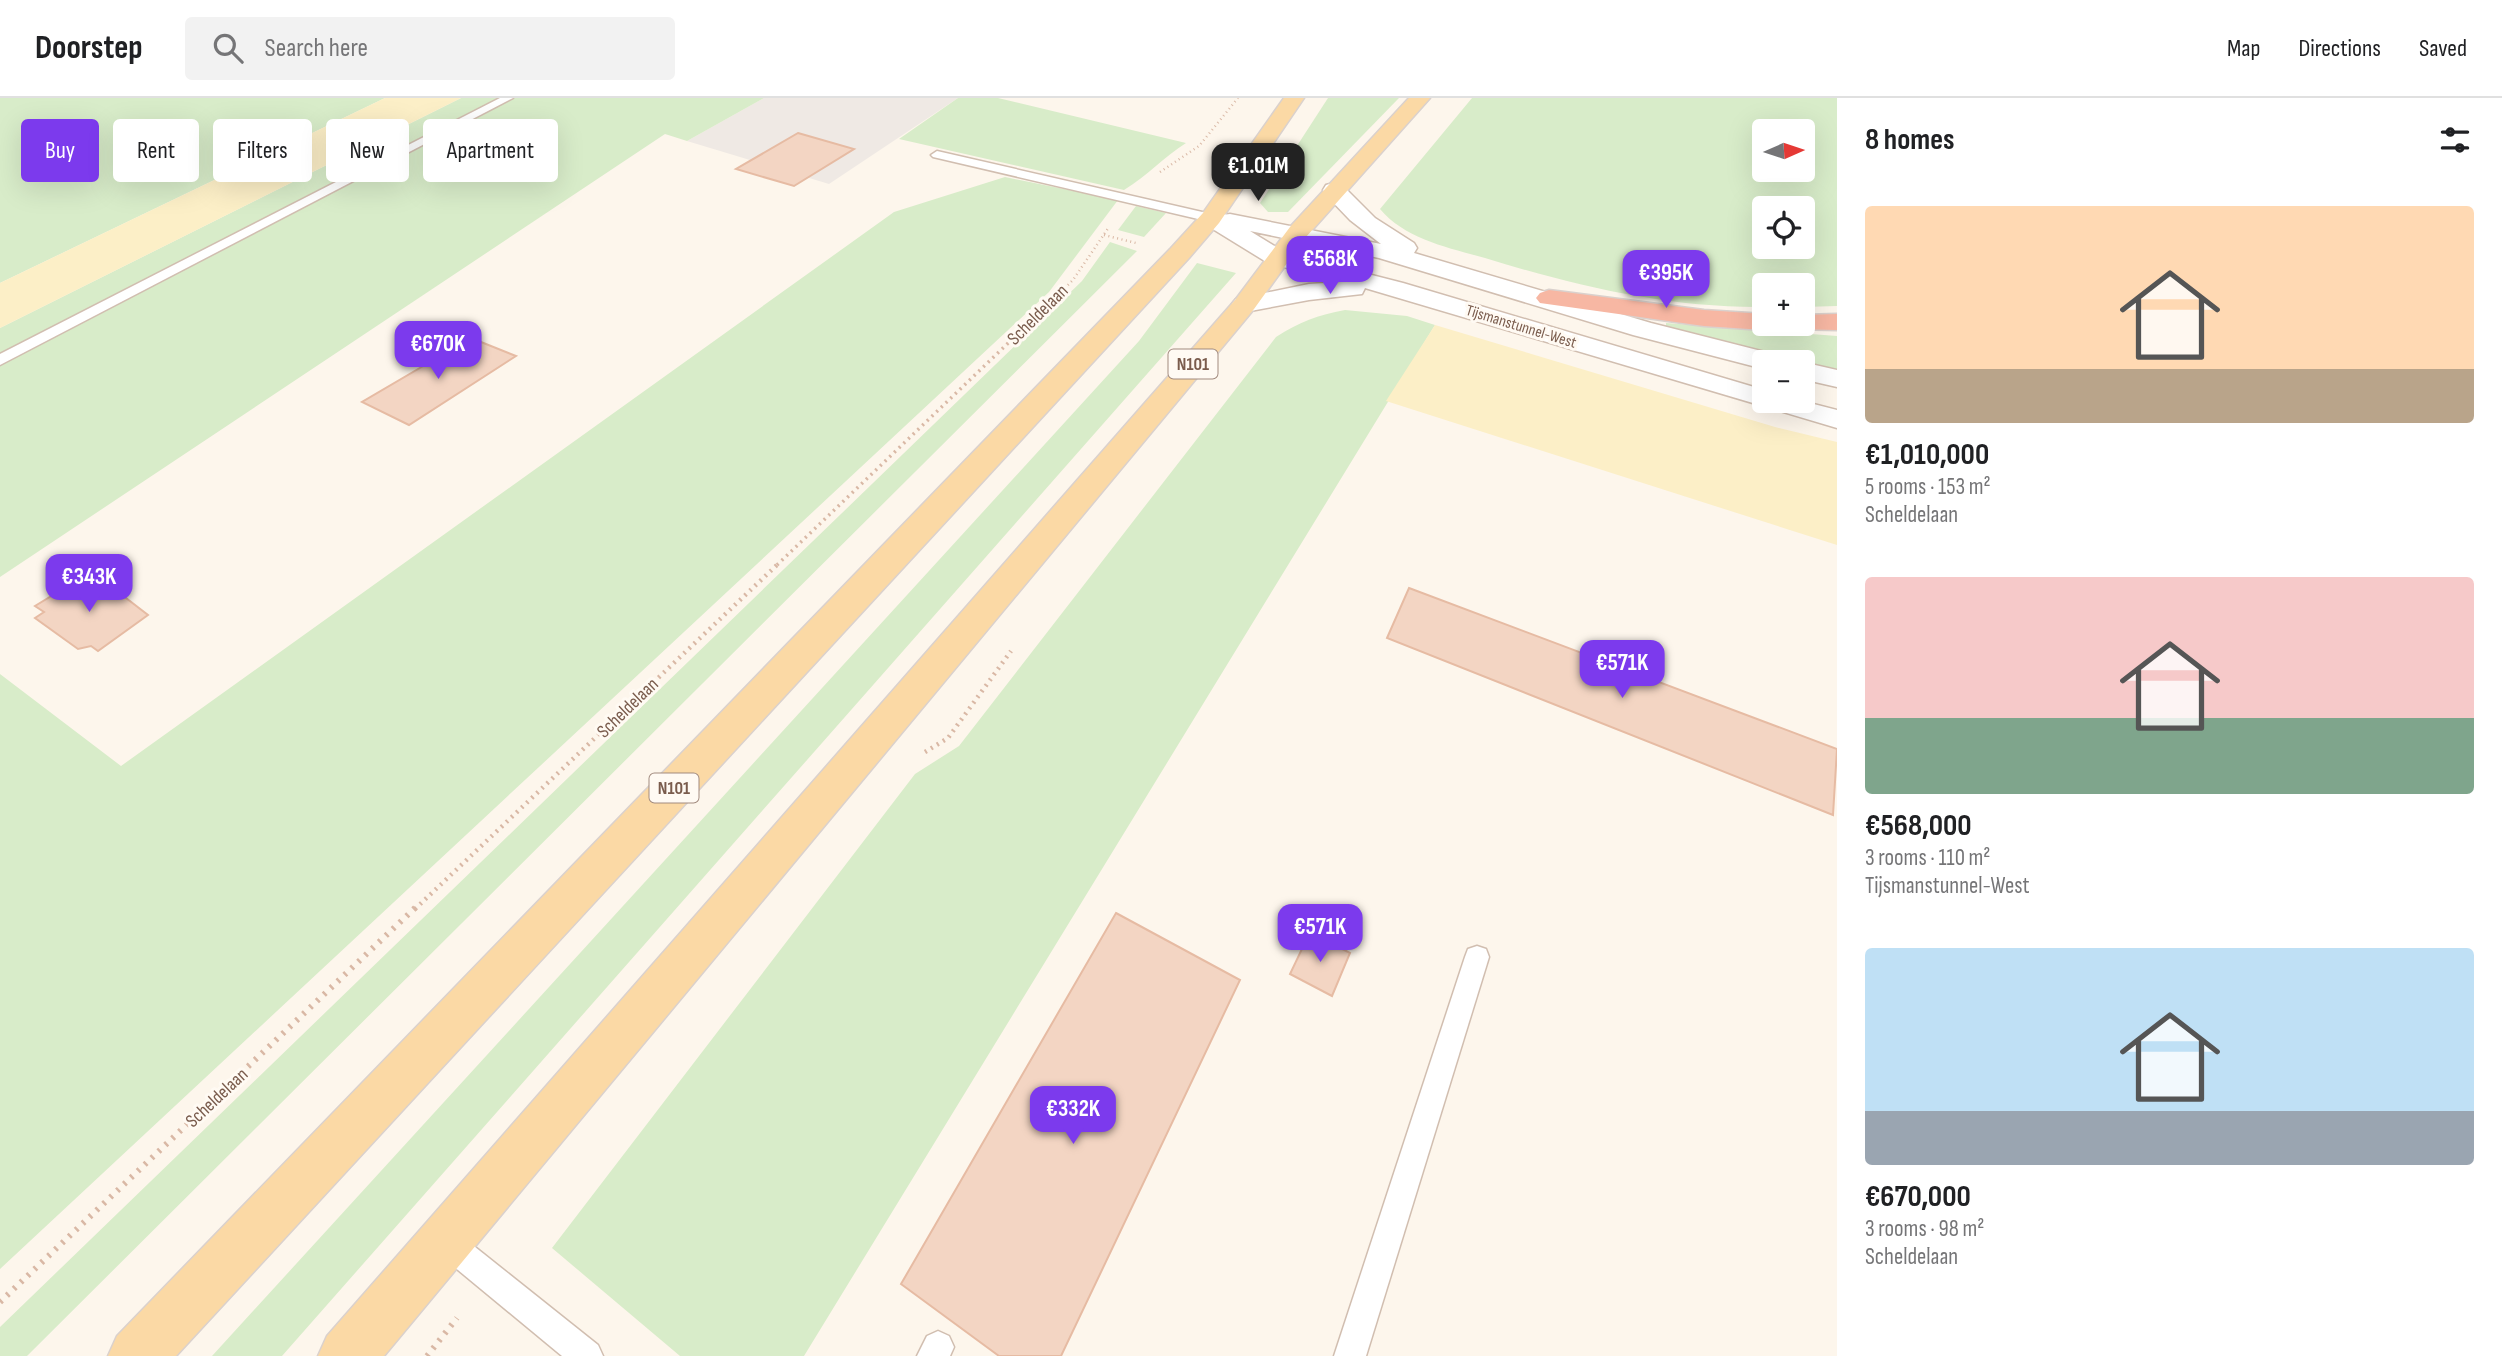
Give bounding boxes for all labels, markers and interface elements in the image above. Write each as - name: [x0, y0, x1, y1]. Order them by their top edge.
- search box: [185, 17, 675, 80]
- text: Doorstep: [35, 28, 143, 68]
- icon: search: [209, 29, 247, 67]
- text: Search here: [265, 33, 368, 64]
- text: Map: [2227, 34, 2260, 63]
- text: Directions: [2298, 34, 2381, 63]
- text: Saved: [2419, 34, 2467, 63]
- chip: Buy: [21, 119, 99, 182]
- chip: Rent: [113, 119, 199, 182]
- chip: Filters: [213, 119, 312, 182]
- chip: New: [326, 119, 409, 182]
- chip: Apartment: [423, 119, 558, 182]
- north arrow: [1752, 119, 1815, 182]
- map controls: [1752, 119, 1815, 413]
- icon: filters: [2436, 121, 2474, 159]
- text: 8 homes: [1865, 122, 1954, 158]
- pin: €1.01M: [1201, 144, 1315, 203]
- text: €1.01M: [1228, 152, 1288, 180]
- button: locate: [1752, 196, 1815, 259]
- pin: €568K: [1281, 236, 1379, 296]
- text: €568K: [1302, 245, 1358, 273]
- pin: €395K: [1617, 250, 1715, 310]
- icon: home: [2107, 252, 2233, 378]
- text: €395K: [1639, 259, 1693, 287]
- button: +: [1752, 273, 1815, 336]
- street label: Scheldelaan: [1003, 280, 1073, 350]
- street label: Tijsmanstunnel-West: [1463, 301, 1579, 353]
- pin: €670K: [389, 322, 487, 381]
- text: €670K: [411, 330, 465, 358]
- road number: N101: [1168, 350, 1218, 378]
- button: −: [1752, 350, 1815, 413]
- text: €1,010,000: [1865, 437, 1989, 473]
- text: 5 rooms · 153 m²: [1865, 473, 1991, 501]
- text: Scheldelaan: [1865, 501, 1958, 529]
- pin: €343K: [40, 554, 138, 614]
- text: €343K: [62, 563, 116, 591]
- icon: home: [2107, 623, 2233, 749]
- pin: €571K: [1573, 640, 1671, 700]
- text: €571K: [1596, 649, 1648, 677]
- street label: Scheldelaan: [592, 673, 664, 743]
- road number: N101: [650, 774, 698, 802]
- text: €568,000: [1865, 808, 1972, 844]
- text: 3 rooms · 110 m²: [1865, 844, 1990, 872]
- text: Tijsmanstunnel-West: [1865, 872, 2030, 900]
- pin: €571K: [1271, 904, 1369, 964]
- text: €571K: [1294, 913, 1346, 941]
- icon: home: [2107, 994, 2233, 1120]
- street label: Scheldelaan: [181, 1063, 253, 1133]
- pin: €332K: [1024, 1086, 1122, 1146]
- text: €332K: [1046, 1095, 1100, 1123]
- text: €670,000: [1865, 1179, 1971, 1215]
- text: 3 rooms · 98 m²: [1865, 1215, 1984, 1243]
- text: Scheldelaan: [1865, 1243, 1958, 1271]

